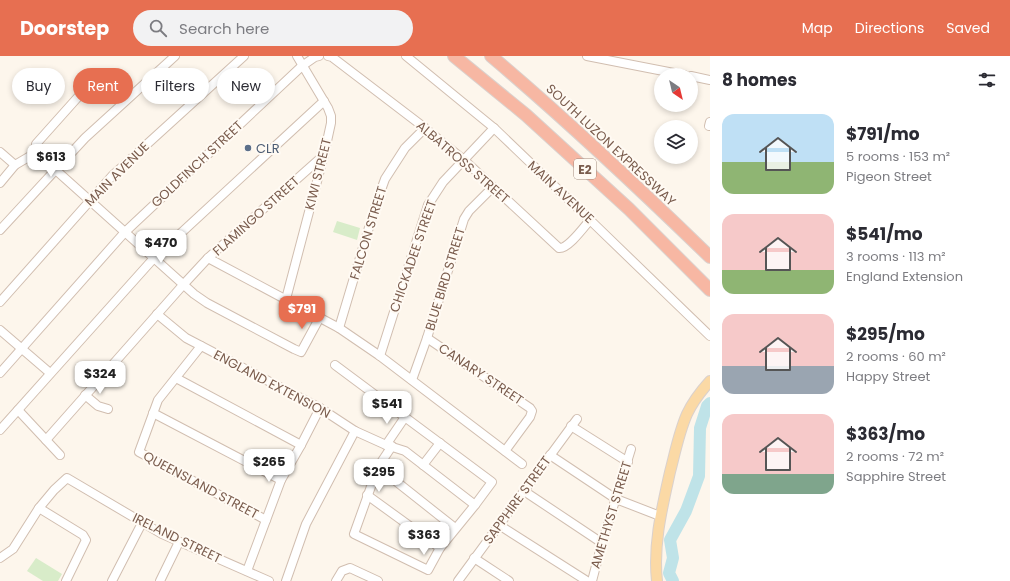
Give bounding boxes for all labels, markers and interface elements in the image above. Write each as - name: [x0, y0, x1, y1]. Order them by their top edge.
- search box: [133, 10, 413, 46]
- text: Doorstep: [20, 15, 109, 42]
- icon: search: [147, 17, 169, 39]
- text: Search here: [179, 18, 269, 39]
- text: Map: [802, 18, 833, 38]
- text: Directions: [855, 18, 924, 38]
- text: Saved: [946, 18, 990, 38]
- chip: Buy: [12, 68, 65, 104]
- chip: Rent: [73, 68, 133, 104]
- chip: Filters: [141, 68, 209, 104]
- chip: New: [217, 68, 275, 104]
- north arrow: [654, 68, 698, 112]
- map controls: [654, 68, 698, 164]
- text: 8 homes: [722, 68, 797, 92]
- icon: filters: [976, 69, 998, 91]
- street label: SOUTH LUZON EXPRESSWAY: [542, 80, 680, 211]
- street label: GOLDFINCH STREET: [147, 116, 247, 212]
- street label: ALBATROSS STREET: [412, 116, 514, 208]
- button: layers: [654, 120, 698, 164]
- text: $791/mo: [846, 122, 920, 146]
- icon: home: [754, 130, 802, 178]
- street label: KIWI STREET: [300, 136, 336, 212]
- street label: MAIN AVENUE: [80, 137, 154, 211]
- place label: CLR: [256, 139, 280, 158]
- marker: CLR: [243, 143, 253, 153]
- pin: $613: [27, 144, 75, 178]
- text: $613: [36, 147, 66, 166]
- text: 5 rooms · 153 m²: [846, 147, 950, 166]
- street label: MAIN AVENUE: [524, 156, 598, 228]
- road number: E2: [574, 159, 596, 179]
- text: Pigeon Street: [846, 167, 932, 186]
- street label: FLAMINGO STREET: [208, 172, 304, 260]
- street label: FALCON STREET: [345, 184, 391, 282]
- street label: CHICKADEE STREET: [385, 197, 441, 315]
- text: $541/mo: [846, 222, 923, 246]
- street label: BLUE BIRD STREET: [420, 225, 470, 333]
- pin: $470: [137, 230, 185, 264]
- icon: home: [754, 230, 802, 278]
- text: $470: [145, 233, 177, 252]
- text: 3 rooms · 113 m²: [846, 247, 946, 266]
- text: England Extension: [846, 267, 963, 286]
- pin: $791: [278, 296, 326, 330]
- text: $791: [288, 299, 316, 318]
- text: $295/mo: [846, 322, 925, 346]
- icon: home: [754, 330, 802, 378]
- street label: CANARY STREET: [435, 339, 527, 409]
- street label: ENGLAND EXTENSION: [210, 345, 334, 423]
- text: 2 rooms · 60 m²: [846, 347, 946, 366]
- pin: $324: [76, 361, 124, 395]
- text: $324: [84, 364, 116, 383]
- text: Happy Street: [846, 367, 930, 386]
- pin: $541: [363, 391, 411, 425]
- text: $541: [372, 394, 402, 413]
- text: $363/mo: [846, 422, 925, 446]
- icon: home: [754, 430, 802, 478]
- street label: QUEENSLAND STREET: [140, 447, 262, 523]
- text: 2 rooms · 72 m²: [846, 447, 944, 466]
- pin: $265: [245, 449, 293, 483]
- text: $265: [253, 452, 285, 471]
- street label: SAPPHIRE STREET: [479, 452, 555, 548]
- pin: $295: [355, 459, 403, 493]
- street label: AMETHYST STREET: [586, 459, 636, 571]
- text: $295: [363, 462, 395, 481]
- text: Sapphire Street: [846, 467, 946, 486]
- street label: IRELAND STREET: [129, 508, 225, 568]
- pin: $363: [400, 522, 448, 556]
- text: $363: [408, 525, 440, 544]

